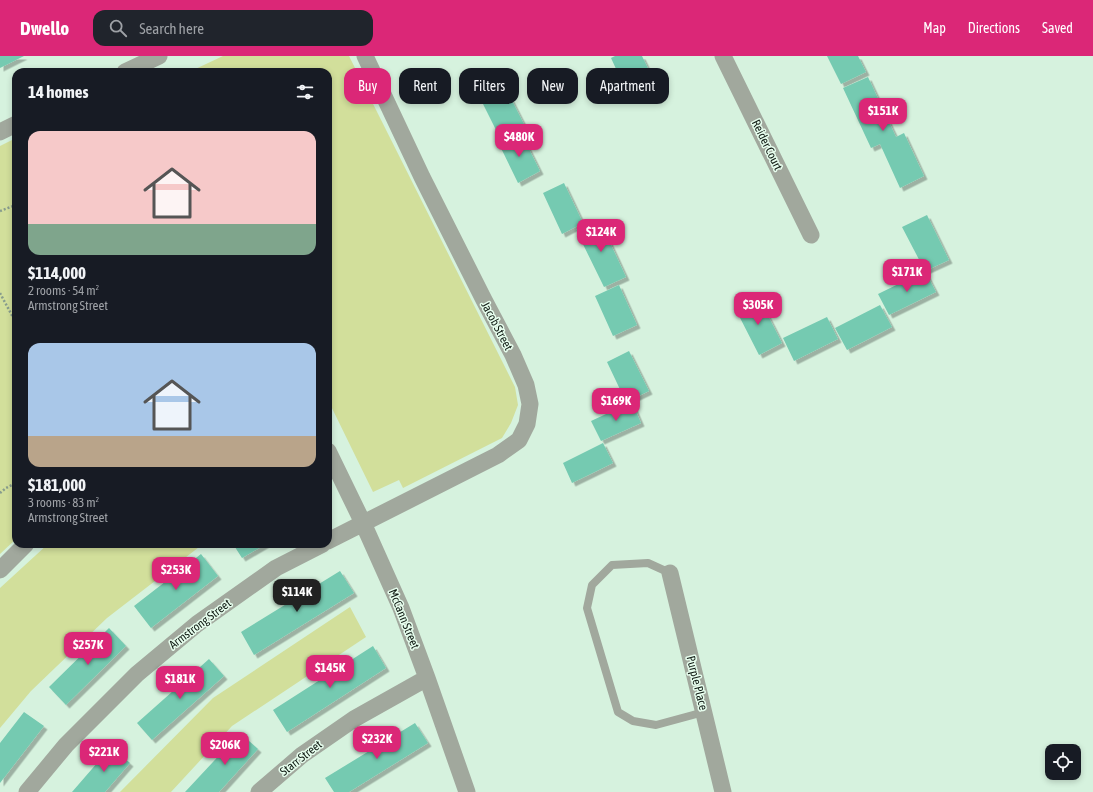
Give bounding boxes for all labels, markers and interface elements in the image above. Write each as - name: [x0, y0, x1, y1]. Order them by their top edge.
- search box: [93, 10, 373, 46]
- text: Dwello: [20, 17, 69, 39]
- icon: search: [107, 17, 129, 39]
- text: Search here: [139, 20, 204, 37]
- text: Map: [923, 20, 946, 36]
- text: Directions: [968, 20, 1020, 36]
- text: Saved: [1042, 20, 1073, 36]
- chip: Buy: [344, 68, 391, 104]
- chip: Rent: [399, 68, 451, 104]
- chip: Filters: [459, 68, 519, 104]
- chip: New: [527, 68, 578, 104]
- chip: Apartment: [586, 68, 669, 104]
- icon: filters: [294, 81, 316, 103]
- text: 14 homes: [28, 82, 89, 102]
- pin: $151K: [855, 98, 911, 132]
- text: $151K: [868, 103, 898, 118]
- street label: Reider Court: [749, 118, 785, 173]
- pin: $480K: [491, 124, 547, 158]
- text: $480K: [504, 129, 534, 144]
- icon: home: [136, 157, 208, 229]
- pin: $124K: [573, 219, 629, 253]
- text: $124K: [586, 224, 616, 239]
- pin: $171K: [879, 259, 935, 293]
- text: $114,000: [28, 263, 86, 283]
- text: $171K: [892, 264, 922, 279]
- text: 2 rooms · 54 m²: [28, 283, 99, 298]
- pin: $305K: [730, 292, 786, 326]
- text: $305K: [743, 297, 773, 312]
- text: Armstrong Street: [28, 298, 108, 313]
- street label: Jacob Street: [478, 299, 516, 353]
- icon: home: [136, 369, 208, 441]
- pin: $169K: [588, 388, 644, 422]
- text: $169K: [601, 393, 631, 408]
- text: $181,000: [28, 475, 86, 495]
- text: 3 rooms · 83 m²: [28, 495, 99, 510]
- text: Armstrong Street: [28, 510, 108, 525]
- pin: $253K: [148, 557, 204, 591]
- text: $253K: [161, 562, 191, 577]
- pin: $114K: [269, 579, 325, 613]
- text: $114K: [282, 584, 312, 599]
- street label: McCann Street: [386, 587, 423, 651]
- street label: Armstrong Street: [166, 596, 234, 652]
- pin: $257K: [60, 632, 116, 666]
- text: $257K: [73, 637, 103, 652]
- street label: Purple Place: [683, 654, 711, 712]
- pin: $145K: [302, 655, 358, 689]
- text: $145K: [315, 660, 345, 675]
- pin: $181K: [152, 666, 208, 700]
- text: $181K: [165, 671, 195, 686]
- pin: $232K: [349, 726, 405, 760]
- text: $232K: [362, 731, 392, 746]
- pin: $206K: [197, 732, 253, 766]
- text: $206K: [210, 737, 240, 752]
- street label: Starr Street: [277, 737, 325, 779]
- pin: $221K: [76, 739, 132, 773]
- text: $221K: [89, 744, 119, 759]
- map controls: [1045, 744, 1081, 780]
- button: locate: [1045, 744, 1081, 780]

